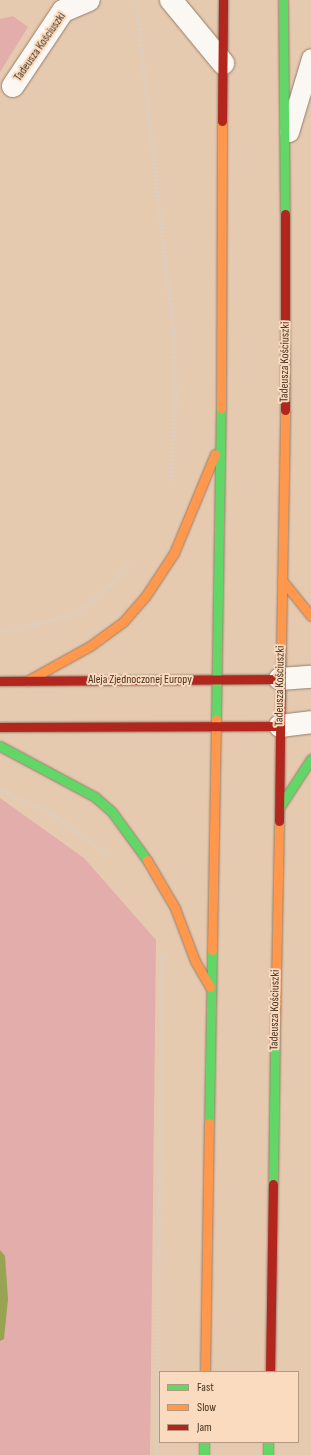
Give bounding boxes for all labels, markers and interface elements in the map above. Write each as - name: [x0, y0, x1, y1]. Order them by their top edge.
- street label: Tadeusza Kościuszki: [11, 10, 69, 84]
- street label: Tadeusza Kościuszki: [277, 322, 293, 402]
- street label: Tadeusza Kościuszki: [272, 646, 288, 726]
- street label: Aleja Zjednoczonej Europy: [88, 673, 192, 687]
- street label: Tadeusza Kościuszki: [267, 970, 283, 1050]
- legend: [159, 1371, 299, 1443]
- text: Fast: [197, 1380, 214, 1395]
- text: Slow: [197, 1400, 216, 1415]
- text: Jam: [197, 1420, 212, 1435]

